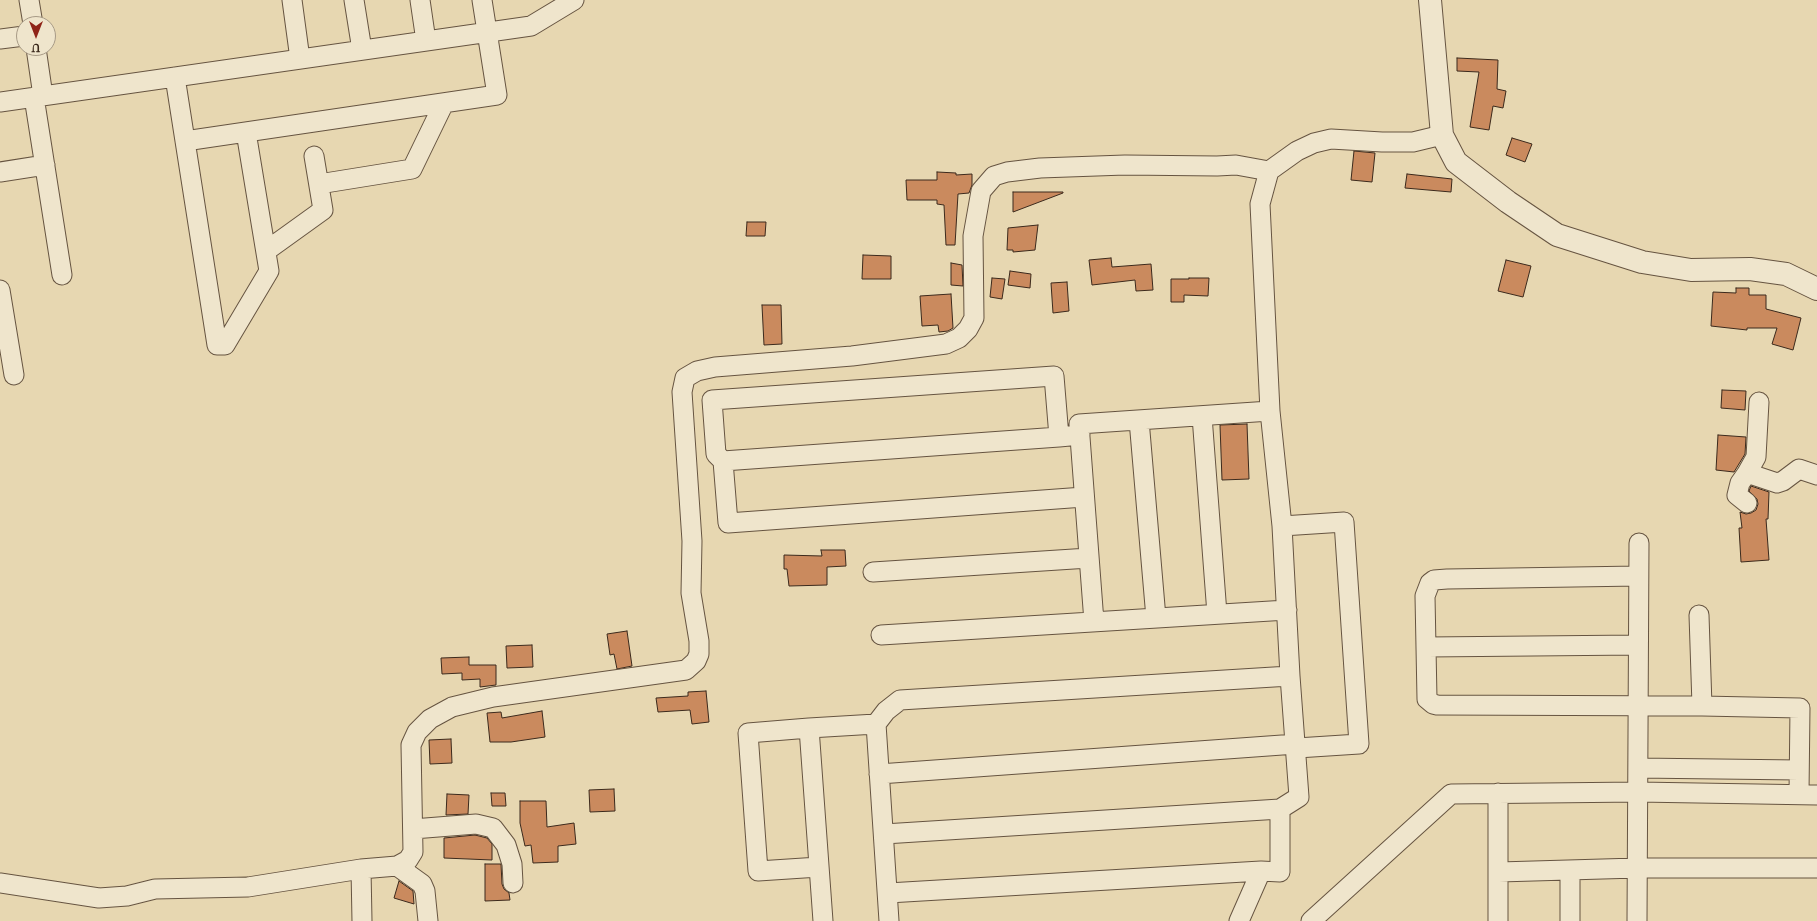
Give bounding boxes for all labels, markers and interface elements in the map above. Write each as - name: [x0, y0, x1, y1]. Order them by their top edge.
- north arrow: [16, 16, 56, 56]
- text: U: [32, 41, 40, 54]

